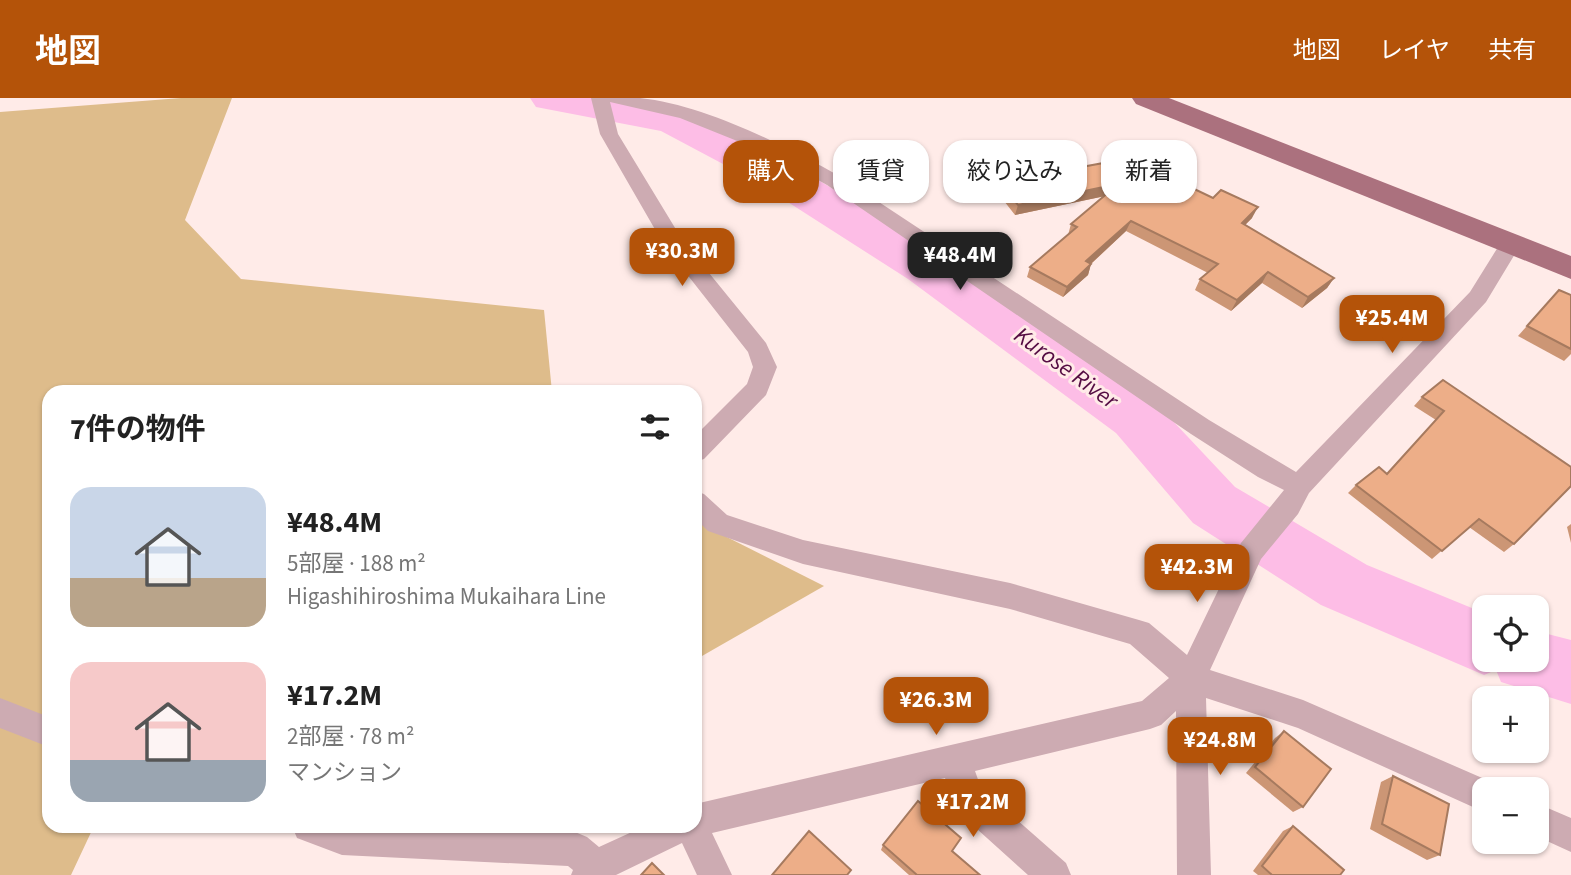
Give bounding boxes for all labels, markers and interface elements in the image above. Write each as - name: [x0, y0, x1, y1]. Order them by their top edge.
- text: 地図: [35, 28, 101, 75]
- text: 地図: [1293, 33, 1341, 68]
- text: レイヤ: [1379, 33, 1450, 68]
- text: 共有: [1488, 33, 1536, 68]
- chip: 購入: [723, 140, 819, 203]
- chip: 賃貸: [833, 140, 929, 203]
- chip: 絞り込み: [943, 140, 1087, 203]
- chip: 新着: [1101, 140, 1197, 203]
- pin: ¥30.3M: [625, 228, 739, 288]
- pin: ¥48.4M: [903, 232, 1017, 292]
- text: ¥30.3M: [645, 234, 719, 267]
- text: ¥48.4M: [923, 238, 997, 271]
- pin: ¥25.4M: [1335, 296, 1449, 355]
- text: ¥25.4M: [1355, 301, 1429, 334]
- water label: Kurose River: [1007, 318, 1127, 419]
- text: 7件の物件: [70, 408, 206, 451]
- icon: filters: [636, 408, 674, 446]
- text: ¥48.4M: [287, 501, 382, 544]
- icon: home: [126, 515, 210, 599]
- pin: ¥42.3M: [1140, 545, 1254, 604]
- text: 5部屋 · 188 m²: [287, 547, 426, 580]
- text: ¥42.3M: [1160, 550, 1234, 583]
- text: Higashihiroshima Mukaihara Line: [287, 580, 606, 613]
- map controls: [1472, 595, 1549, 854]
- button: locate: [1472, 595, 1549, 672]
- text: ¥17.2M: [287, 674, 382, 717]
- pin: ¥26.3M: [879, 678, 993, 737]
- text: ¥26.3M: [899, 683, 973, 716]
- button: +: [1472, 686, 1549, 763]
- icon: home: [126, 690, 210, 774]
- pin: ¥24.8M: [1163, 718, 1277, 777]
- text: 2部屋 · 78 m²: [287, 720, 414, 753]
- text: ¥24.8M: [1183, 723, 1257, 756]
- text: マンション: [287, 756, 402, 789]
- button: −: [1472, 777, 1549, 854]
- pin: ¥17.2M: [916, 780, 1030, 839]
- text: ¥17.2M: [936, 785, 1010, 818]

